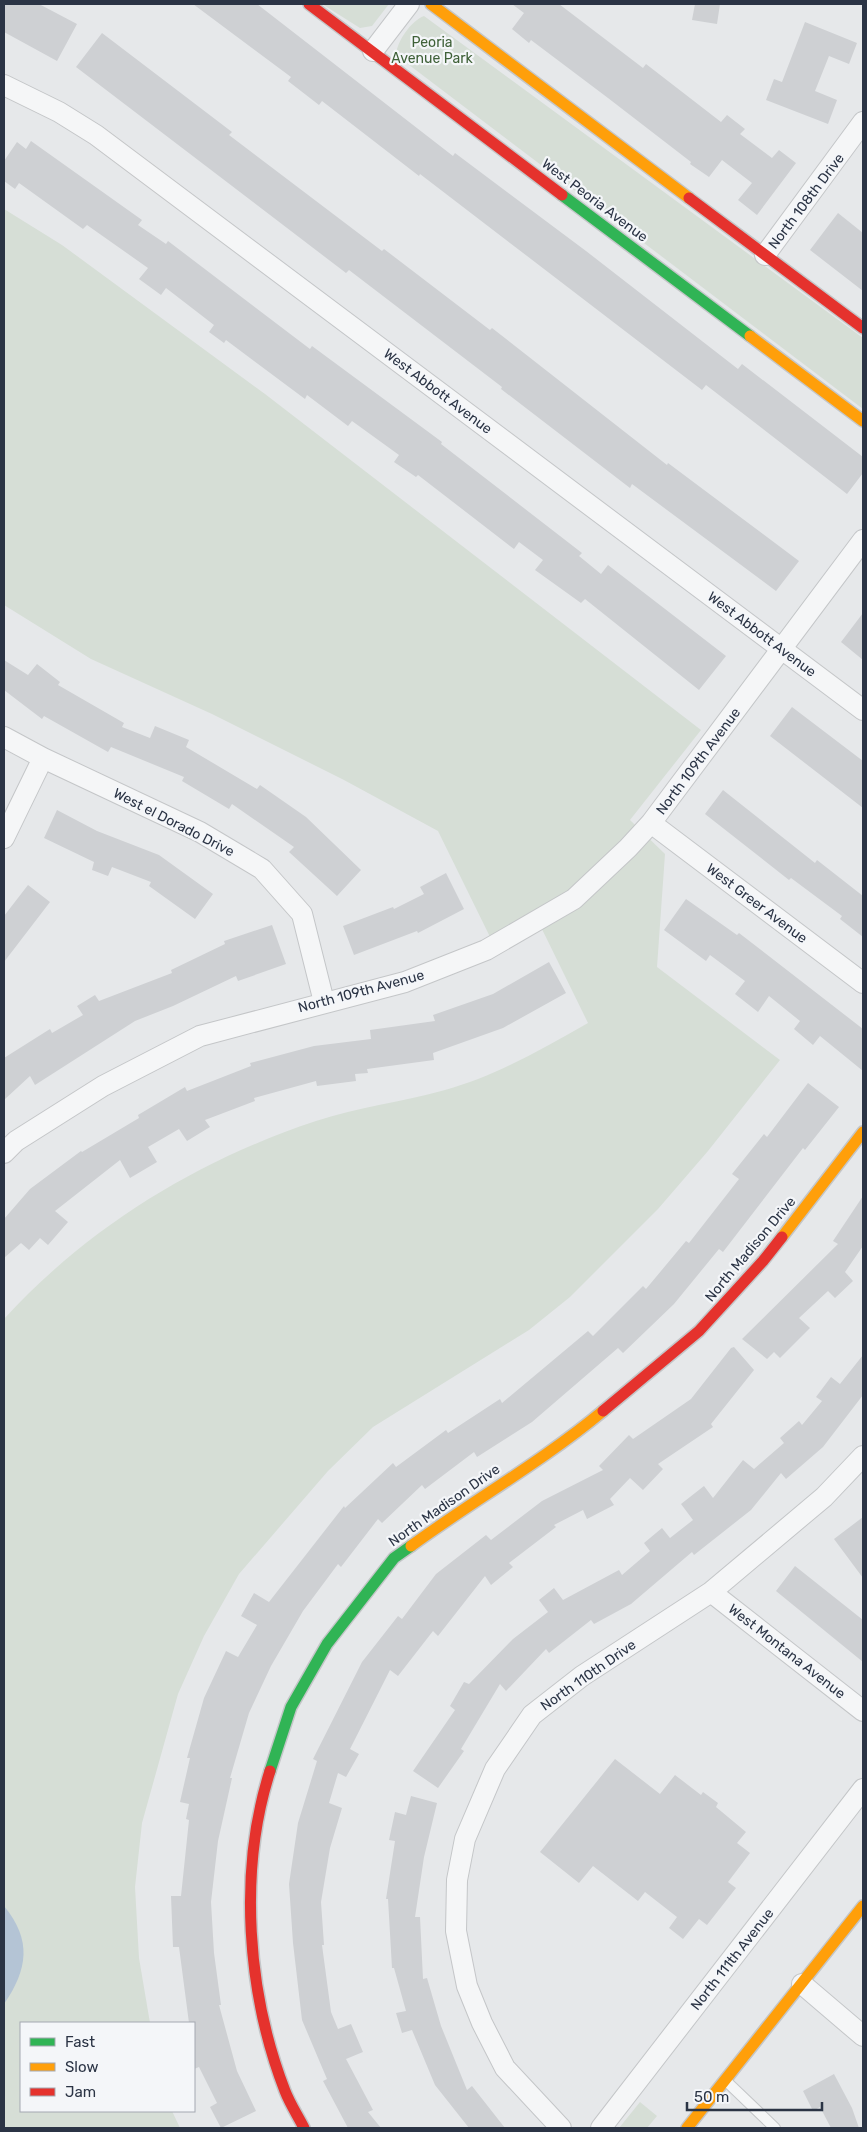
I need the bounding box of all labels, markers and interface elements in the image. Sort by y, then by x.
park label: Peoria Avenue Park [391,34,474,67]
street label: North 108th Drive [765,150,848,253]
street label: West Peoria Avenue [538,155,651,246]
street label: West Abbott Avenue [380,345,495,438]
street label: West Abbott Avenue [704,588,819,681]
street label: North 109th Avenue [653,704,744,818]
street label: West el Dorado Drive [110,785,237,860]
street label: West Greer Avenue [703,860,811,947]
street label: North 109th Avenue [296,966,426,1016]
street label: North Madison Drive [701,1193,799,1305]
street label: North Madison Drive [385,1461,503,1550]
street label: West Montana Avenue [725,1600,849,1702]
street label: North 110th Drive [537,1636,639,1715]
street label: North 111th Avenue [687,1905,778,2014]
legend [20,2022,195,2112]
text: Fast [65,2033,95,2051]
text: Slow [65,2058,98,2076]
scale bar [687,2080,822,2112]
text: Jam [65,2083,96,2101]
text: 50 m [694,2088,729,2106]

